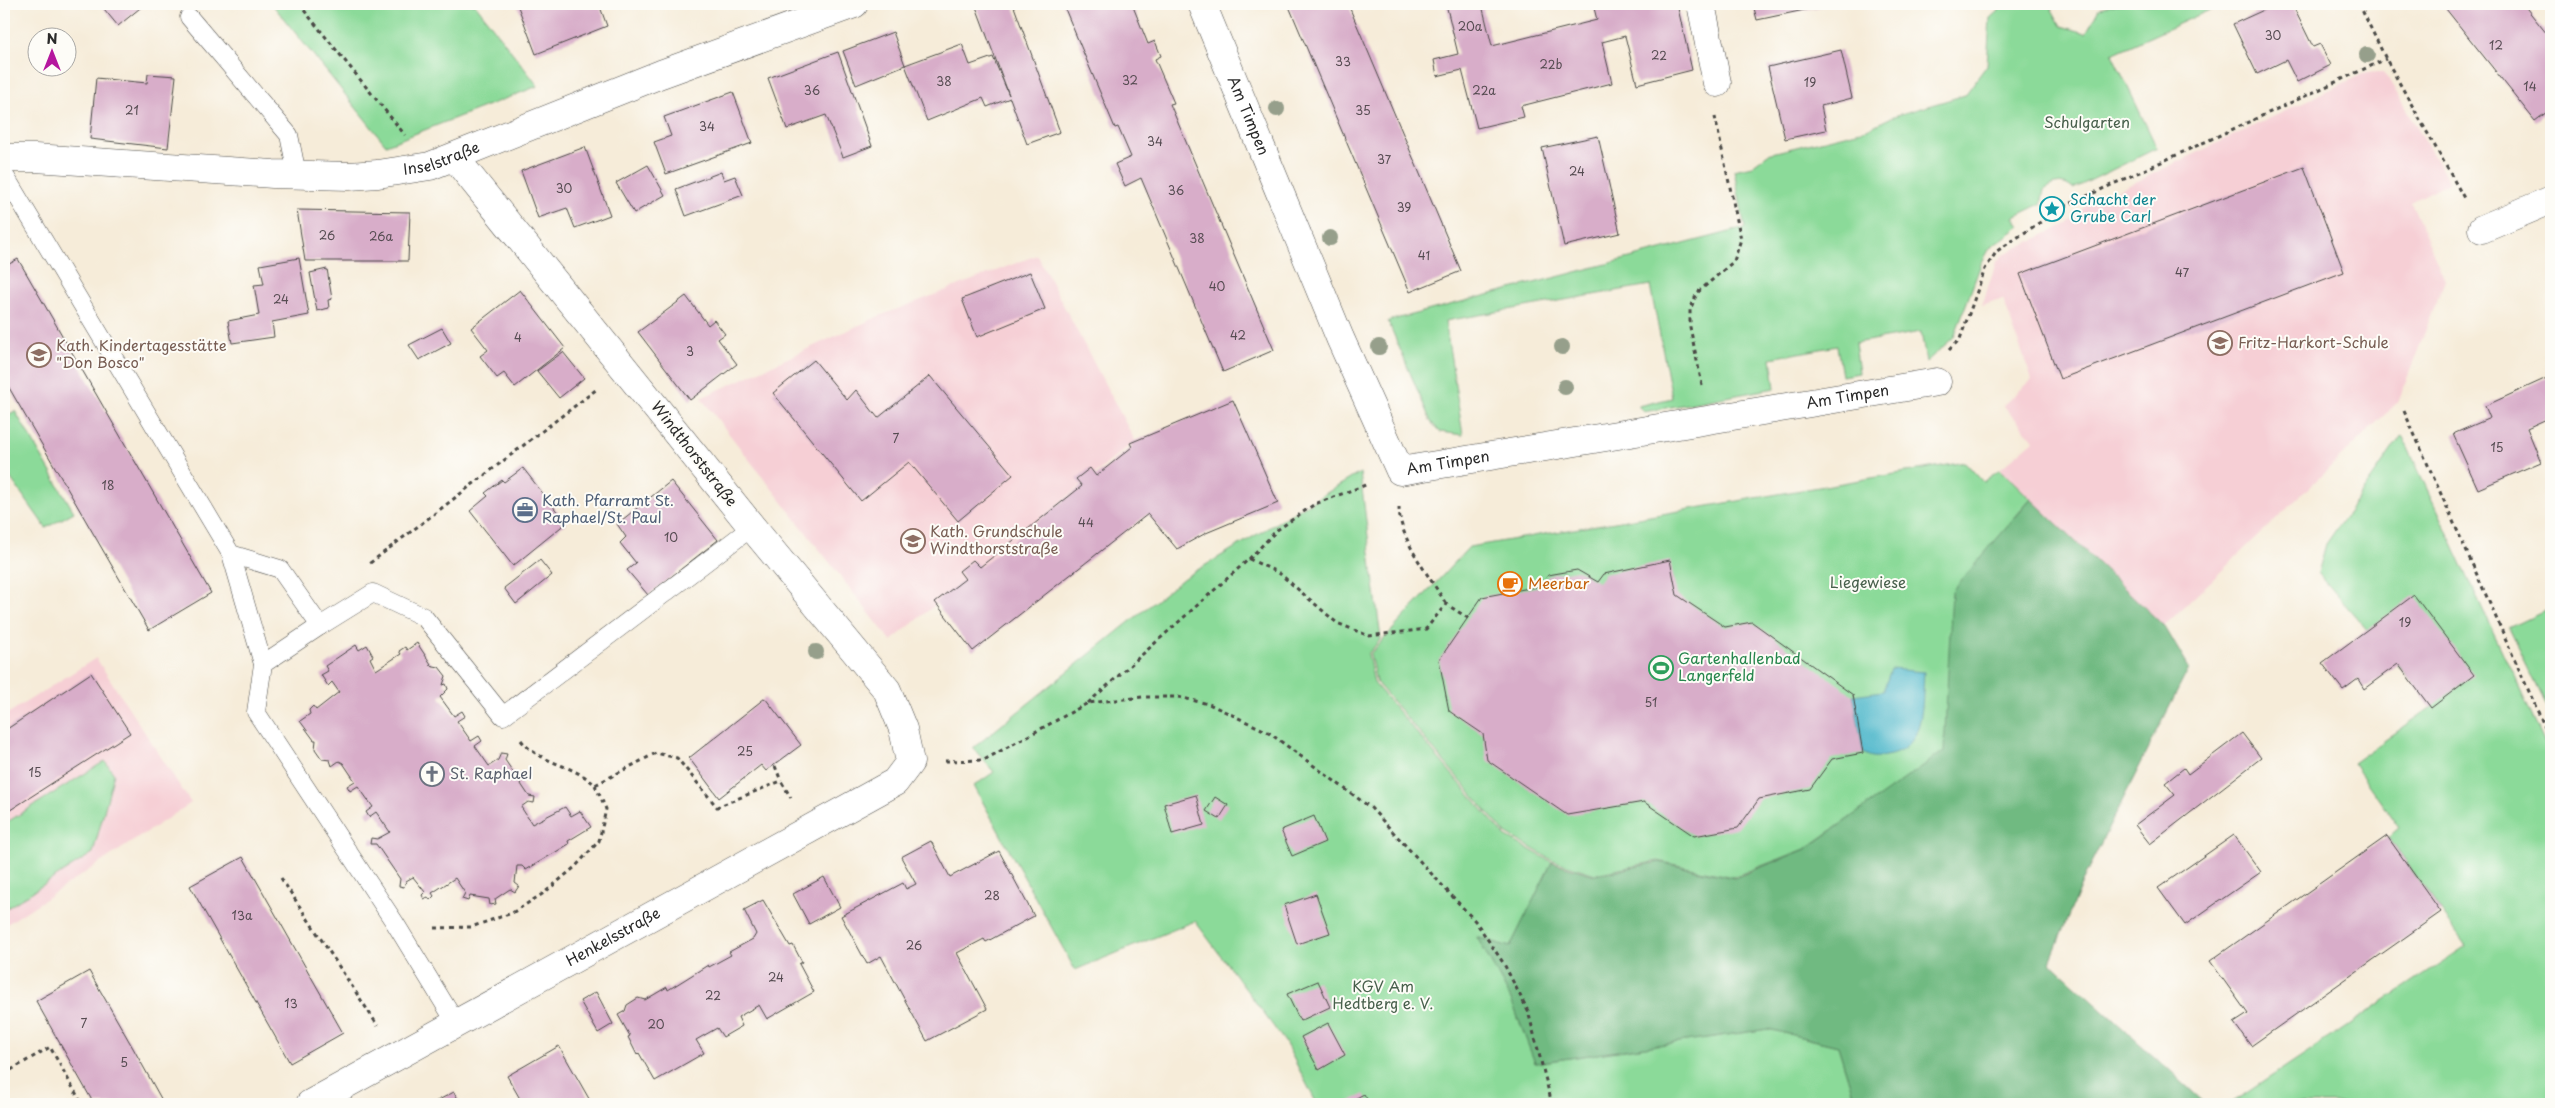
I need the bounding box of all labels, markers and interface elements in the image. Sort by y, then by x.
house number: 20a [1458,17,1483,35]
house number: 30 [2265,26,2282,44]
north arrow [28,28,78,78]
text: N [46,28,58,49]
house number: 12 [2489,36,2503,54]
house number: 22 [1651,46,1667,64]
house number: 33 [1335,52,1351,70]
house number: 22b [1539,55,1563,73]
house number: 32 [1122,71,1138,89]
house number: 38 [936,72,952,90]
street label: Am Timpen [1223,72,1276,158]
house number: 19 [1804,73,1816,91]
house number: 14 [2523,77,2537,95]
house number: 36 [804,81,820,99]
house number: 22a [1472,81,1496,99]
house number: 21 [125,101,139,119]
house number: 35 [1355,101,1371,119]
park label: Schulgarten [2044,110,2130,133]
house number: 34 [699,117,715,135]
house number: 34 [1147,132,1163,150]
street label: Inselstraße [401,134,483,180]
house number: 37 [1377,150,1392,168]
house number: 24 [1569,162,1585,180]
house number: 30 [556,179,573,197]
house number: 36 [1168,181,1184,199]
place label: Schacht der Grube Carl [2070,187,2156,227]
place icon: Schacht der Grube Carl [2039,196,2065,222]
house number: 39 [1397,198,1411,216]
house number: 26 [319,226,335,244]
house number: 26a [369,227,393,245]
house number: 38 [1189,229,1205,247]
house number: 41 [1418,246,1430,264]
house number: 47 [2175,263,2190,281]
house number: 40 [1209,277,1226,295]
house number: 24 [273,290,289,308]
house number: 42 [1230,326,1246,344]
house number: 4 [514,328,522,346]
school or university icon: Fritz-Harkort-Schule [2207,330,2233,356]
place label: Fritz-Harkort-Schule [2238,330,2389,353]
place label: Kath. Kindertagesstätte "Don Bosco" [56,333,227,373]
school or university icon: Kath. Kindertagesstätte "Don Bosco" [26,342,52,368]
house number: 3 [686,342,694,360]
street label: Am Timpen [1804,377,1891,414]
street label: Windthorststraße [647,395,744,511]
house number: 7 [893,429,900,447]
house number: 15 [2490,438,2504,456]
street label: Am Timpen [1405,443,1491,480]
house number: 18 [102,476,114,494]
place label: Kath. Pfarramt St. Raphael/St. Paul [542,488,674,528]
office icon: Kath. Pfarramt St. Raphael/St. Paul [512,497,538,523]
house number: 44 [1078,513,1094,531]
place label: Kath. Grundschule Windthorststraße [930,519,1063,559]
house number: 10 [664,528,678,546]
school or university icon: Kath. Grundschule Windthorststraße [900,528,926,554]
park label: Liegewiese [1830,570,1906,593]
cafe icon: Meerbar [1497,571,1523,597]
place label: Meerbar [1528,571,1589,594]
house number: 19 [2399,613,2411,631]
place label: Gartenhallenbad Langerfeld [1678,646,1801,686]
sports icon: Gartenhallenbad Langerfeld [1648,655,1674,681]
house number: 51 [1645,693,1657,711]
house number: 25 [737,742,753,760]
church icon: St. Raphael [419,761,445,787]
place label: St. Raphael [450,761,532,784]
house number: 15 [28,763,42,781]
house number: 28 [984,886,1000,904]
street label: Henkelsstraße [561,901,664,971]
house number: 13a [232,906,253,924]
house number: 26 [906,936,922,954]
house number: 24 [768,968,784,986]
park label: KGV Am Hedtberg e. V. [1333,974,1433,1014]
house number: 22 [705,986,721,1004]
house number: 13 [284,994,298,1012]
house number: 7 [81,1014,88,1032]
house number: 20 [647,1015,665,1033]
house number: 5 [120,1053,128,1071]

